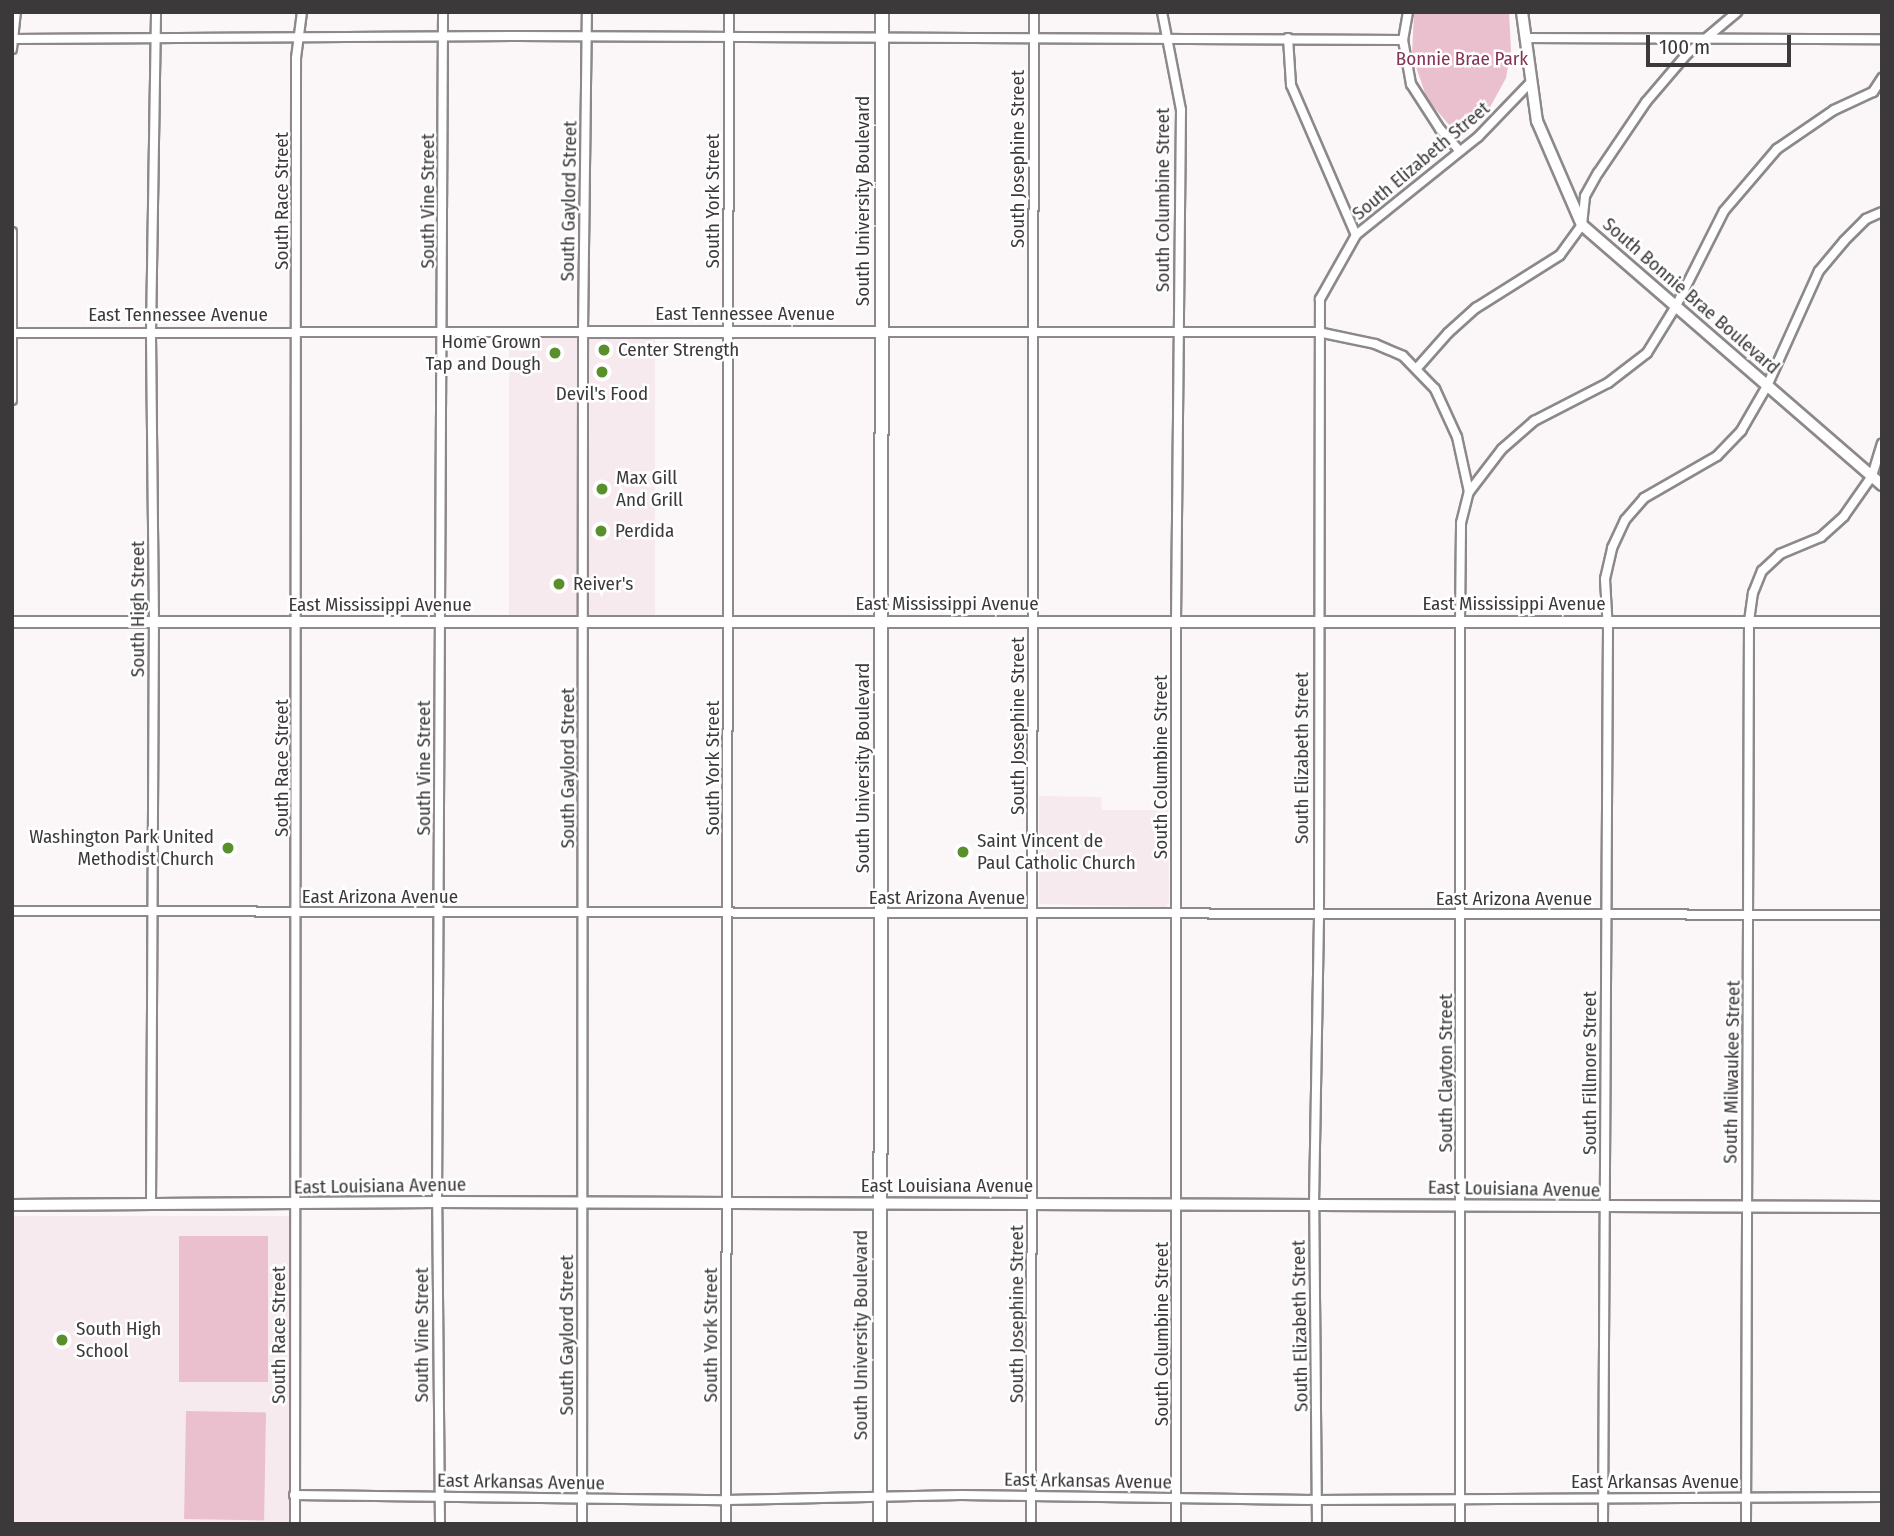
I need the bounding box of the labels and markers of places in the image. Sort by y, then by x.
place label: Home Grown Tap and Dough [425,331,541,375]
place label: Center Strength [618,339,739,361]
marker: Center Strength [596,342,612,358]
marker: Home Grown Tap and Dough [547,345,563,361]
marker: Devil's Food [594,364,610,380]
place label: Devil's Food [556,383,648,405]
place label: Max Gill And Grill [616,467,683,511]
marker: Max Gill And Grill [594,481,610,497]
place label: Perdida [615,520,674,542]
marker: Perdida [593,523,609,539]
place label: Reiver's [573,573,633,595]
marker: Reiver's [551,576,567,592]
place label: Washington Park United Methodist Church [29,826,214,870]
place label: Saint Vincent de Paul Catholic Church [977,830,1136,874]
marker: Washington Park United Methodist Church [220,840,236,856]
marker: Saint Vincent de Paul Catholic Church [955,844,971,860]
place label: South High School [76,1318,161,1362]
marker: South High School [54,1332,70,1348]

